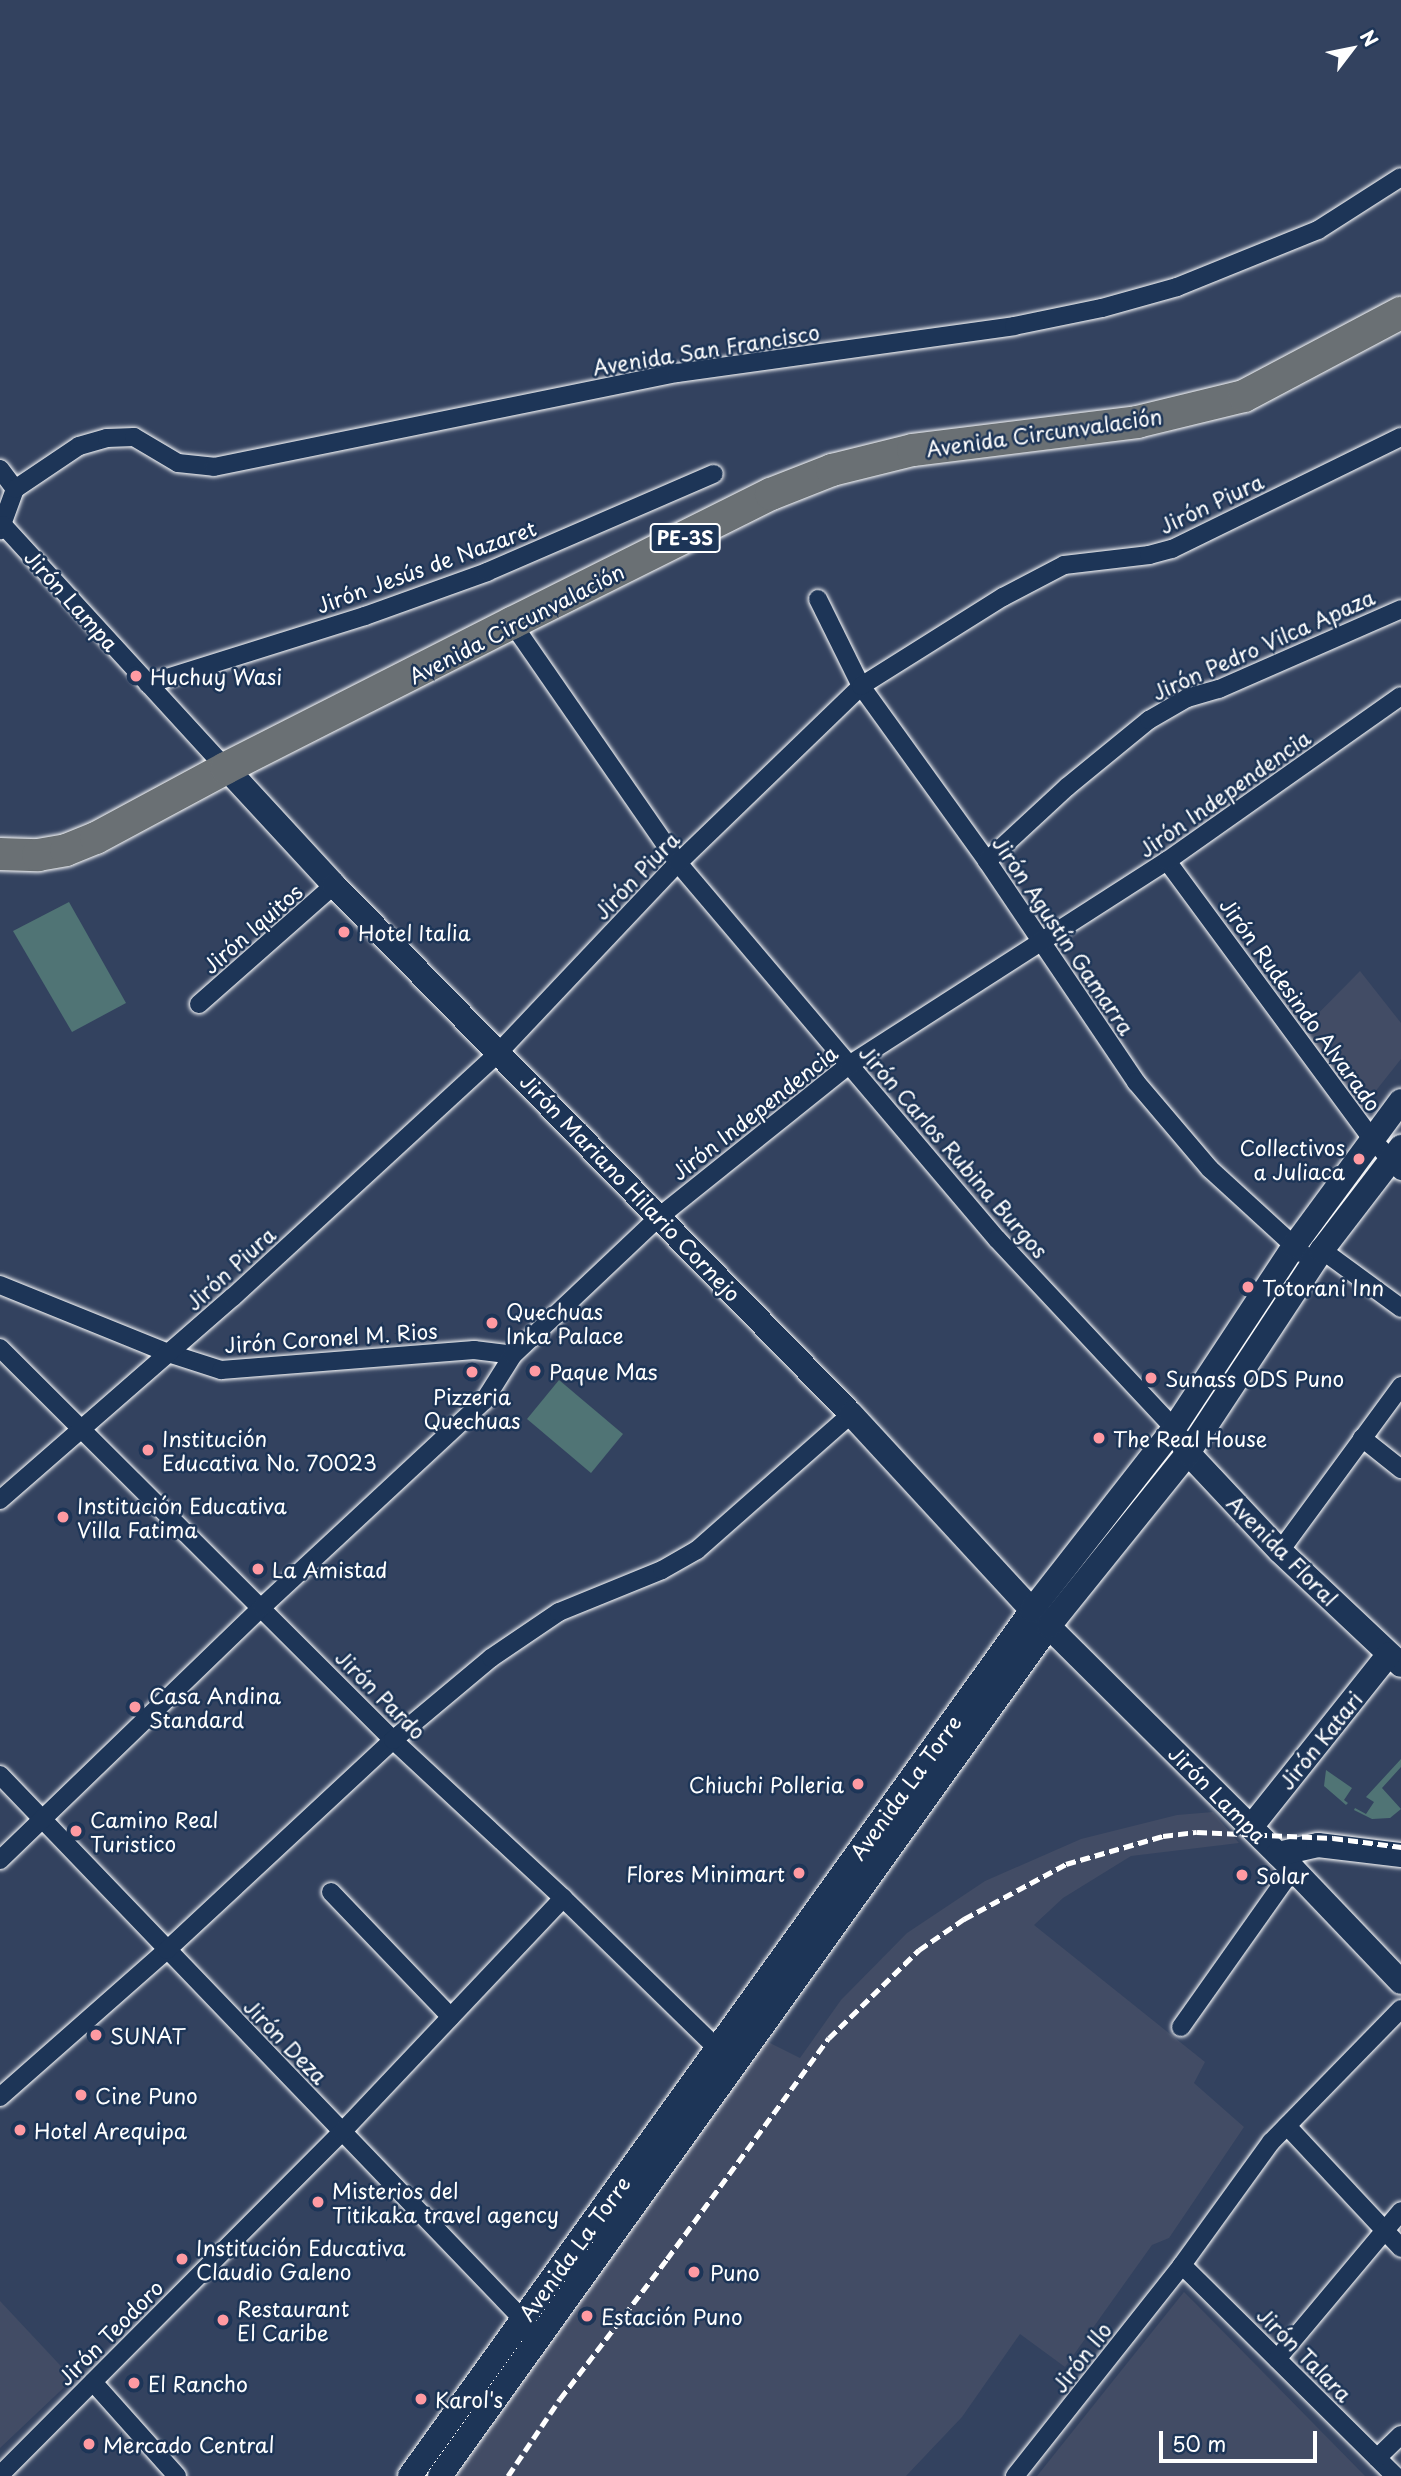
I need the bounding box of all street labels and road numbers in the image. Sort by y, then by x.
street label: Avenida San Francisco [591,319,821,379]
street label: Avenida Circunvalación [925,403,1163,461]
street label: Jirón Piura [1155,468,1267,538]
street label: Jirón Jesús de Nazaret [313,515,539,617]
road number: PE-3S [648,523,722,554]
street label: Jirón Lampa [20,544,124,656]
street label: Avenida Circunvalación [405,558,627,688]
street label: Jirón Pedro Vilca Apaza [1147,583,1379,705]
street label: Jirón Independencia [1133,724,1315,862]
street label: Jirón Piura [588,826,684,924]
street label: Jirón Agustín Gamarra [988,831,1140,1039]
street label: Jirón Iquitos [197,878,307,978]
street label: Jirón Rudesindo Alvarado [1215,893,1387,1115]
street label: Jirón Independencia [666,1039,842,1185]
street label: Jirón Carlos Rubina Burgos [854,1039,1054,1263]
street label: Jirón Mariano Hilario Cornejo [517,1069,745,1305]
street label: Jirón Piura [180,1221,280,1315]
street label: Jirón Coronel M. Rios [222,1317,440,1357]
street label: Avenida Floral [1223,1490,1343,1610]
street label: Jirón Pardo [331,1644,431,1744]
street label: Jirón Katari [1273,1686,1367,1794]
street label: Avenida La Torre [844,1710,966,1864]
street label: Jirón Lampa [1164,1740,1272,1848]
street label: Jirón Deza [239,1993,333,2089]
street label: Avenida La Torre [513,2171,635,2325]
street label: Jirón Teodoro [52,2274,168,2390]
street label: Jirón Talara [1253,2302,1357,2406]
street label: Jirón Ilo [1046,2317,1116,2397]

